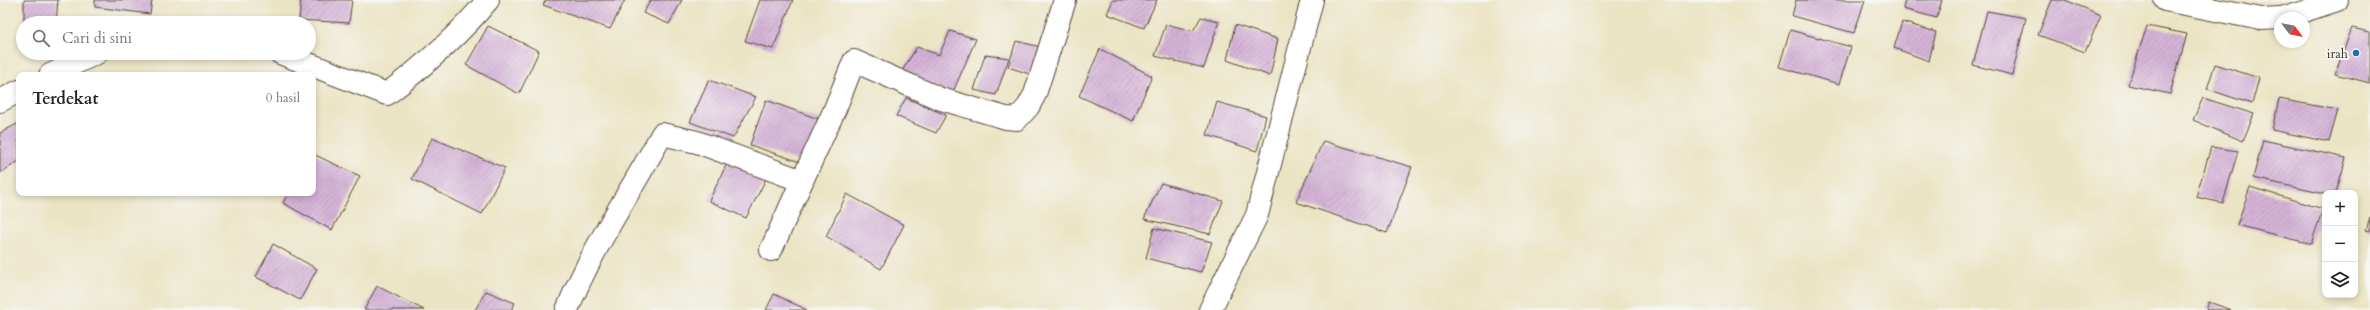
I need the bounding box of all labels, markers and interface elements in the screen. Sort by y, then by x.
north arrow [2274,12,2310,48]
search box [16,16,316,60]
icon: search [30,27,52,49]
text: Cari di sini [62,28,132,48]
place label: irah [2327,45,2348,63]
marker: irah [2351,48,2361,58]
text: Terdekat [32,87,98,110]
text: 0 hasil [266,89,300,107]
map controls [2322,190,2358,298]
button: + [2322,190,2358,226]
button: − [2322,226,2358,262]
button: layers [2322,262,2358,298]

